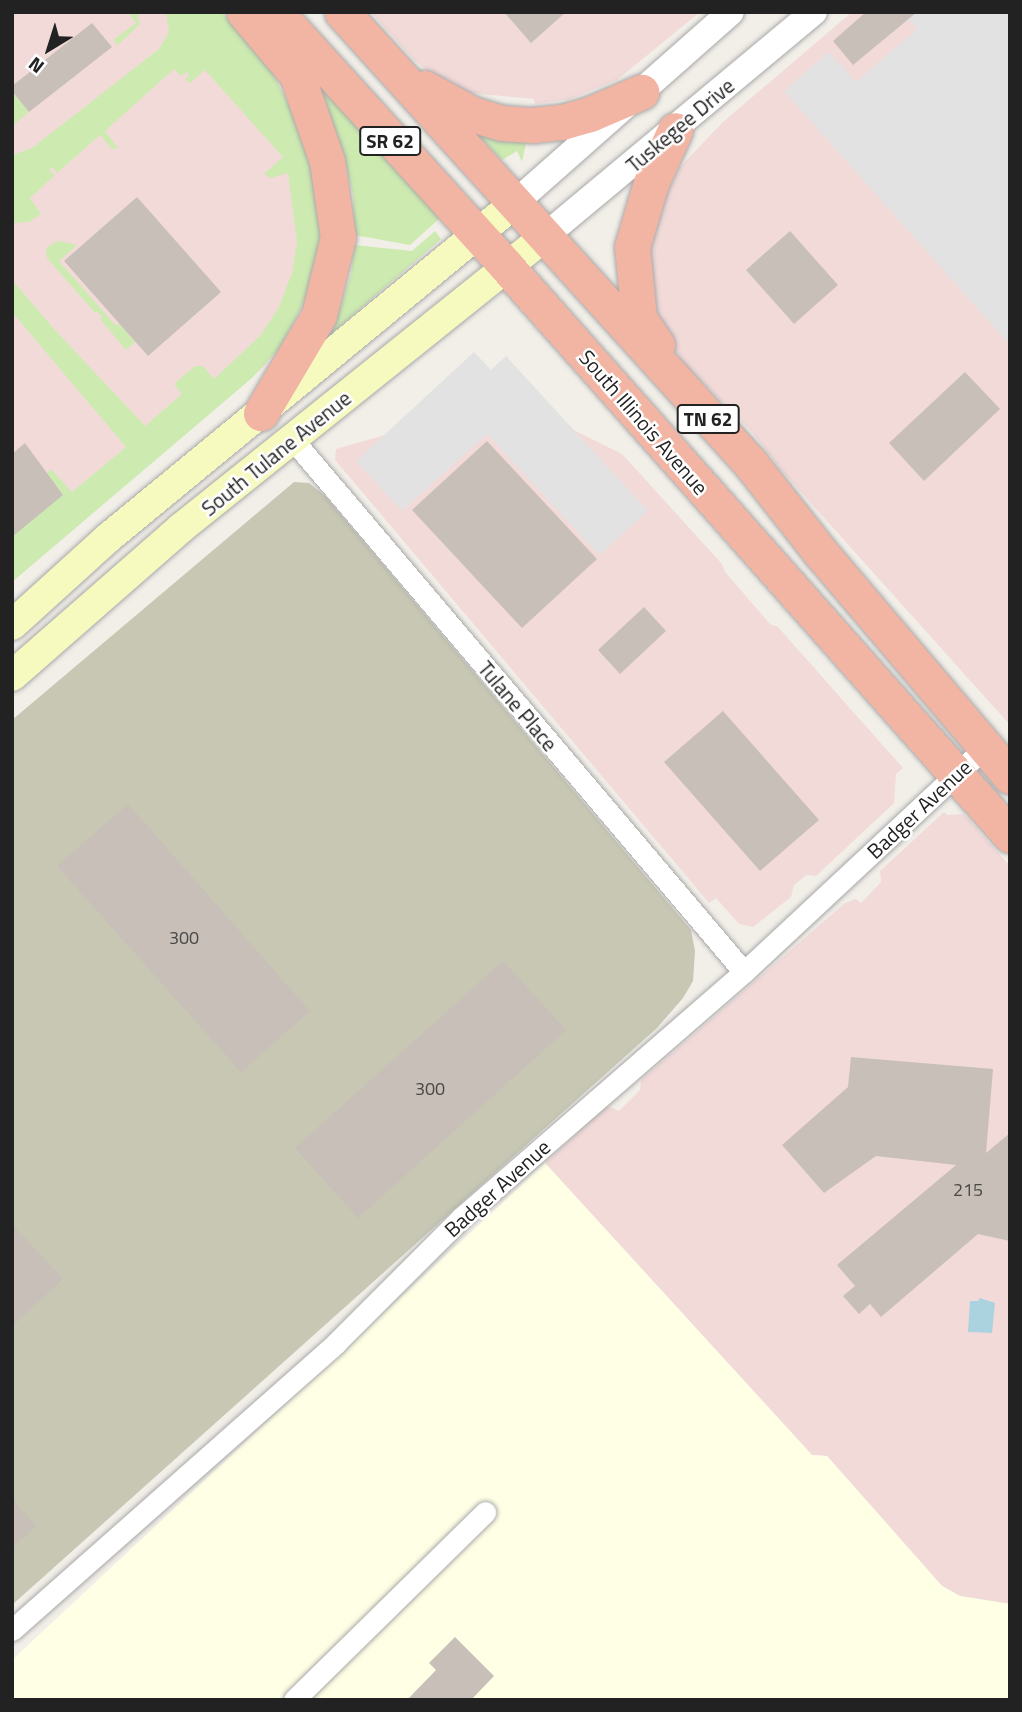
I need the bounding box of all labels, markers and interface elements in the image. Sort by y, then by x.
north arrow [14,14,84,84]
text: N [22,50,50,81]
street label: Tuskegee Drive [621,73,739,177]
road number: SR 62 [358,125,422,156]
street label: South Illinois Avenue [574,345,714,499]
street label: South Tulane Avenue [196,385,356,521]
road number: TN 62 [676,404,740,434]
street label: Tulane Place [473,656,563,756]
street label: Badger Avenue [862,754,976,864]
house number: 300 [169,927,199,949]
house number: 300 [415,1078,445,1100]
street label: Badger Avenue [439,1134,555,1242]
house number: 215 [953,1179,983,1201]

